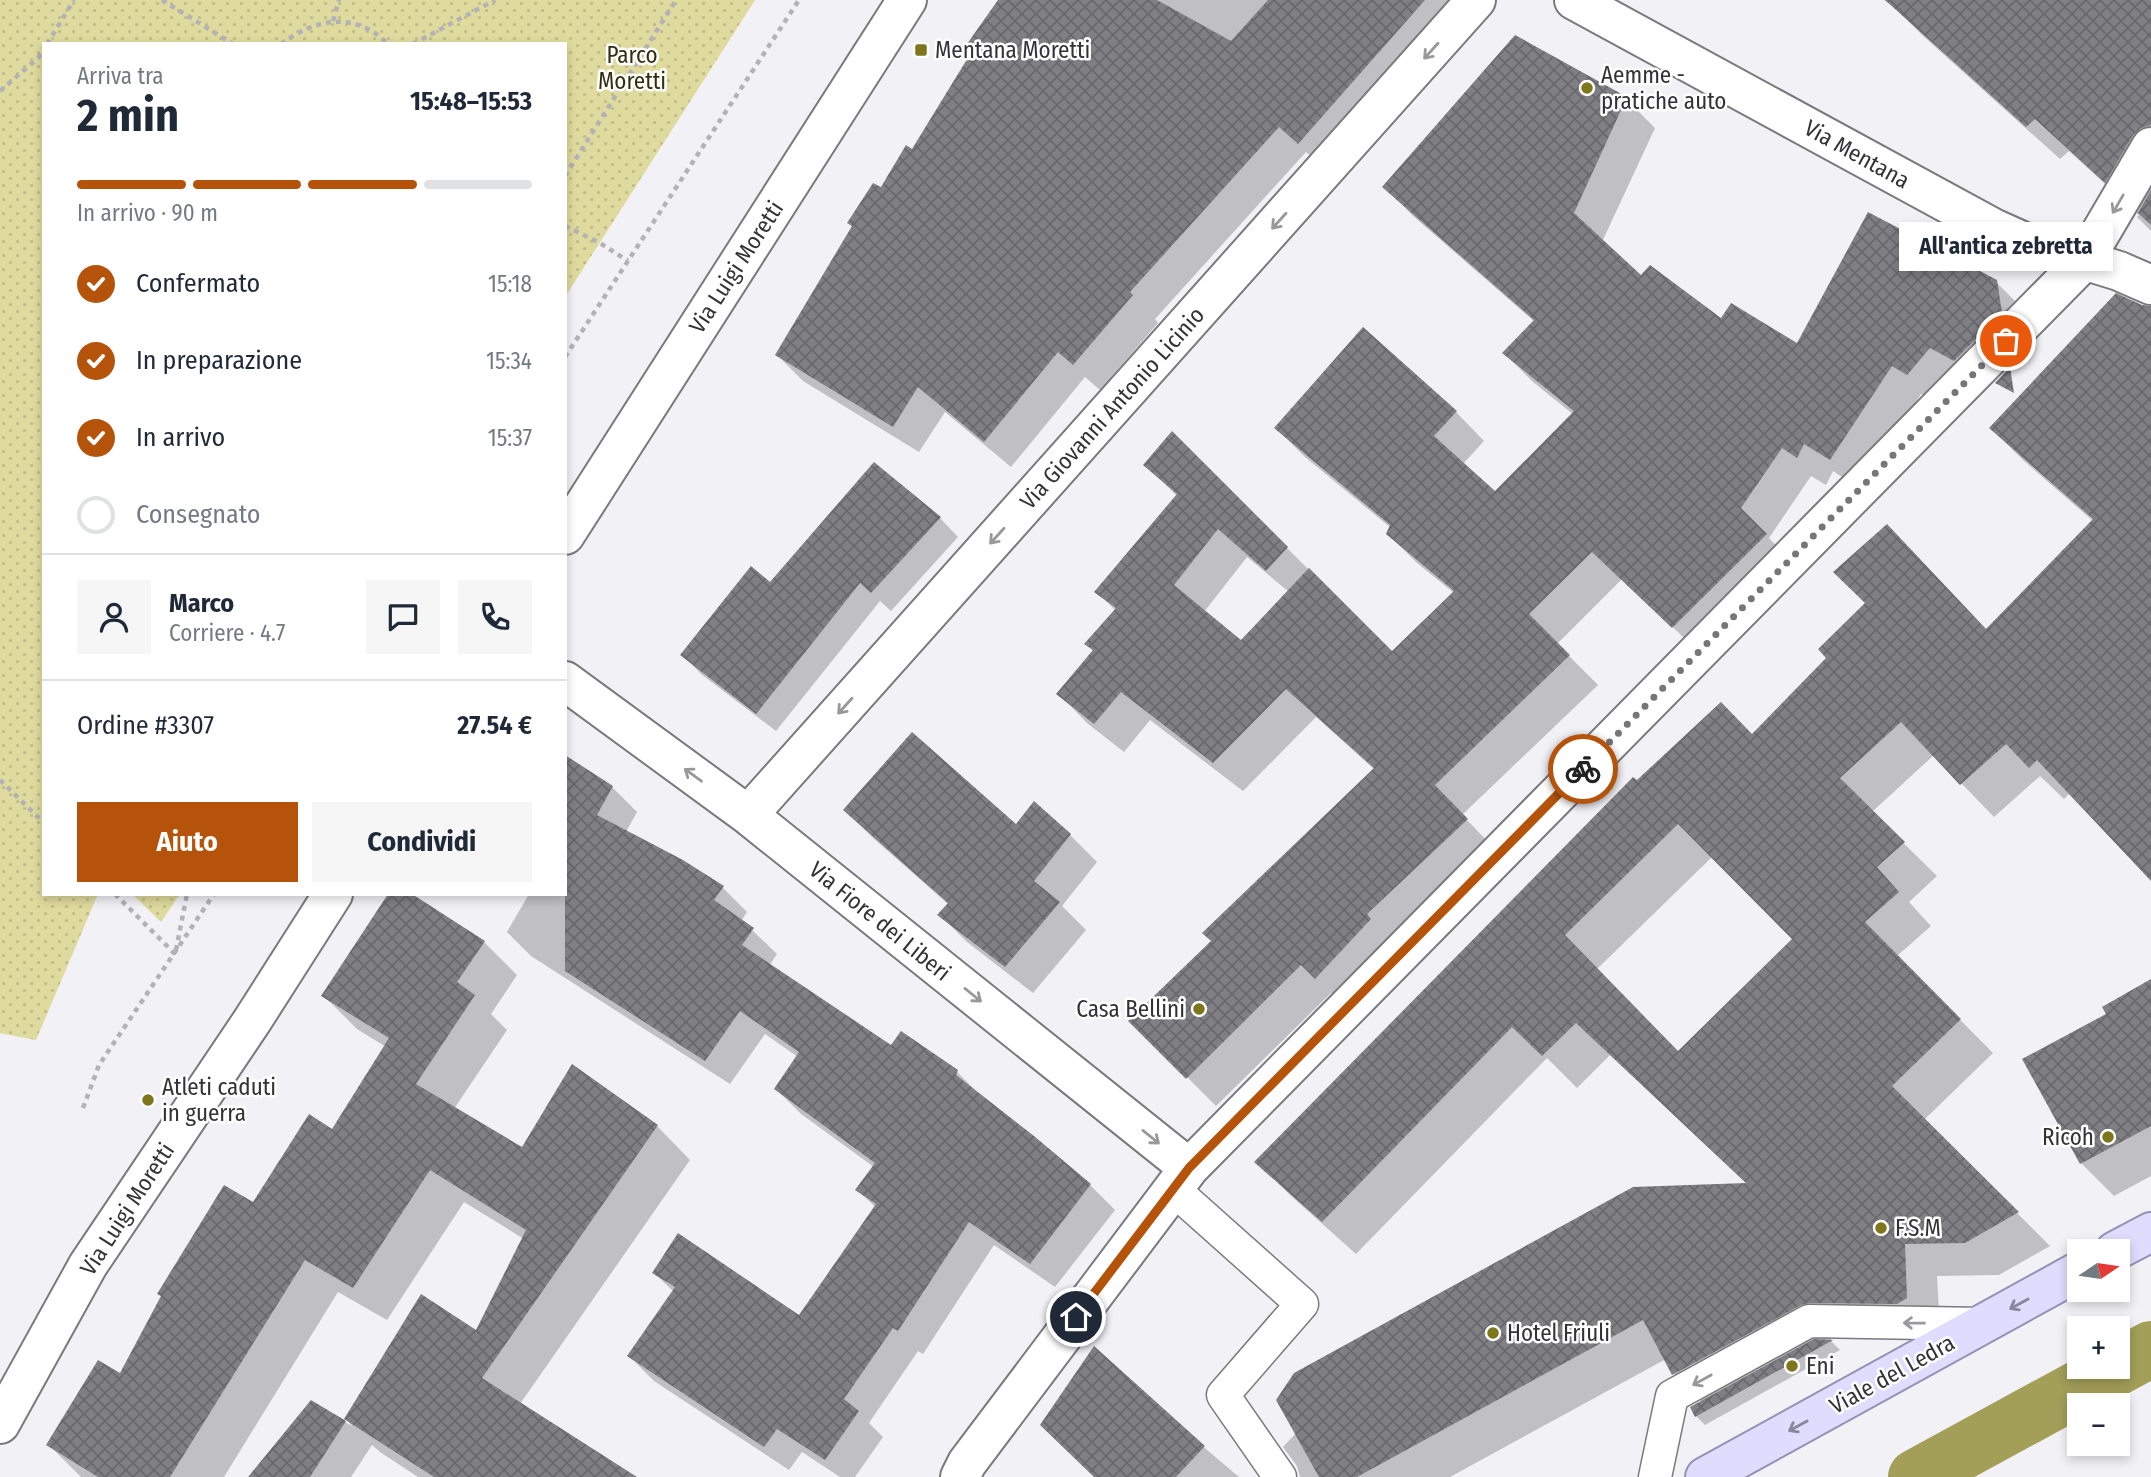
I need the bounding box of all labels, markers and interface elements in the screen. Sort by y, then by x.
place label: Mentana Moretti [935,36,1090,64]
park label: Parco Moretti [598,41,666,95]
marker: Mentana Moretti [913,42,929,58]
one-way arrow [1423,42,1439,60]
place label: Aemme - pratiche auto [1601,61,1726,115]
text: Arriva tra [77,62,164,90]
marker: Aemme - pratiche auto [1579,80,1595,96]
text: 15:48–15:53 [410,86,532,117]
text: 2 min [77,88,179,143]
street label: Via Mentana [1799,114,1915,194]
one-way arrow [2111,193,2124,214]
street label: Via Luigi Moretti [683,196,789,338]
text: In arrivo · 90 m [77,199,218,227]
one-way arrow [1272,211,1288,229]
callout: All'antica zebretta [1899,222,2113,271]
text: All'antica zebretta [1919,232,2093,260]
icon: check [77,265,115,303]
text: Confermato [136,268,260,299]
text: 15:18 [488,270,532,298]
street label: Via Giovanni Antonio Licinio [1014,301,1210,515]
pin [1976,311,2036,371]
icon: bag [1987,322,2025,360]
icon: check [77,342,115,380]
text: In preparazione [136,345,302,376]
text: 15:34 [486,347,532,375]
icon: check [77,419,115,457]
text: In arrivo [136,422,225,453]
text: 15:37 [488,424,532,452]
text: Consegnato [136,499,260,530]
one-way arrow [989,527,1005,545]
button: person [77,580,151,654]
button: chat [366,580,440,654]
button: phone [458,580,532,654]
text: Marco [169,588,234,619]
text: Corriere · 4.7 [169,619,285,647]
one-way arrow [837,697,854,714]
text: Ordine #3307 [77,710,214,741]
text: 27.54 € [457,710,532,741]
courier [1548,734,1618,804]
icon: bike [1564,750,1602,788]
one-way arrow [684,767,703,782]
button: Aiuto [77,802,298,882]
button: Condividi [312,802,532,882]
street label: Via Fiore dei Liberi [804,855,956,987]
one-way arrow [964,988,982,1003]
place label: Casa Bellini [1076,995,1185,1023]
marker: Casa Bellini [1191,1001,1207,1017]
place label: Atleti caduti in guerra [162,1073,276,1127]
marker: Atleti caduti in guerra [140,1092,156,1108]
place label: Ricoh [2042,1123,2094,1151]
one-way arrow [1142,1129,1160,1145]
marker: Ricoh [2100,1129,2116,1145]
street label: Via Luigi Moretti [74,1138,180,1280]
place label: F.S.M [1895,1214,1941,1242]
marker: F.S.M [1873,1220,1889,1236]
north arrow [2067,1239,2130,1302]
map controls [2067,1239,2130,1456]
pin [1046,1287,1106,1347]
icon: home [1057,1298,1095,1336]
one-way arrow [2009,1298,2030,1311]
one-way arrow [1903,1316,1926,1330]
button: + [2067,1316,2130,1379]
place label: Hotel Friuli [1507,1319,1610,1347]
marker: Hotel Friuli [1485,1325,1501,1341]
street label: Viale del Ledra [1825,1328,1959,1420]
place label: Eni [1806,1352,1834,1380]
marker: Eni [1784,1358,1800,1374]
one-way arrow [1692,1373,1712,1387]
button: − [2067,1393,2130,1456]
one-way arrow [1789,1419,1809,1433]

